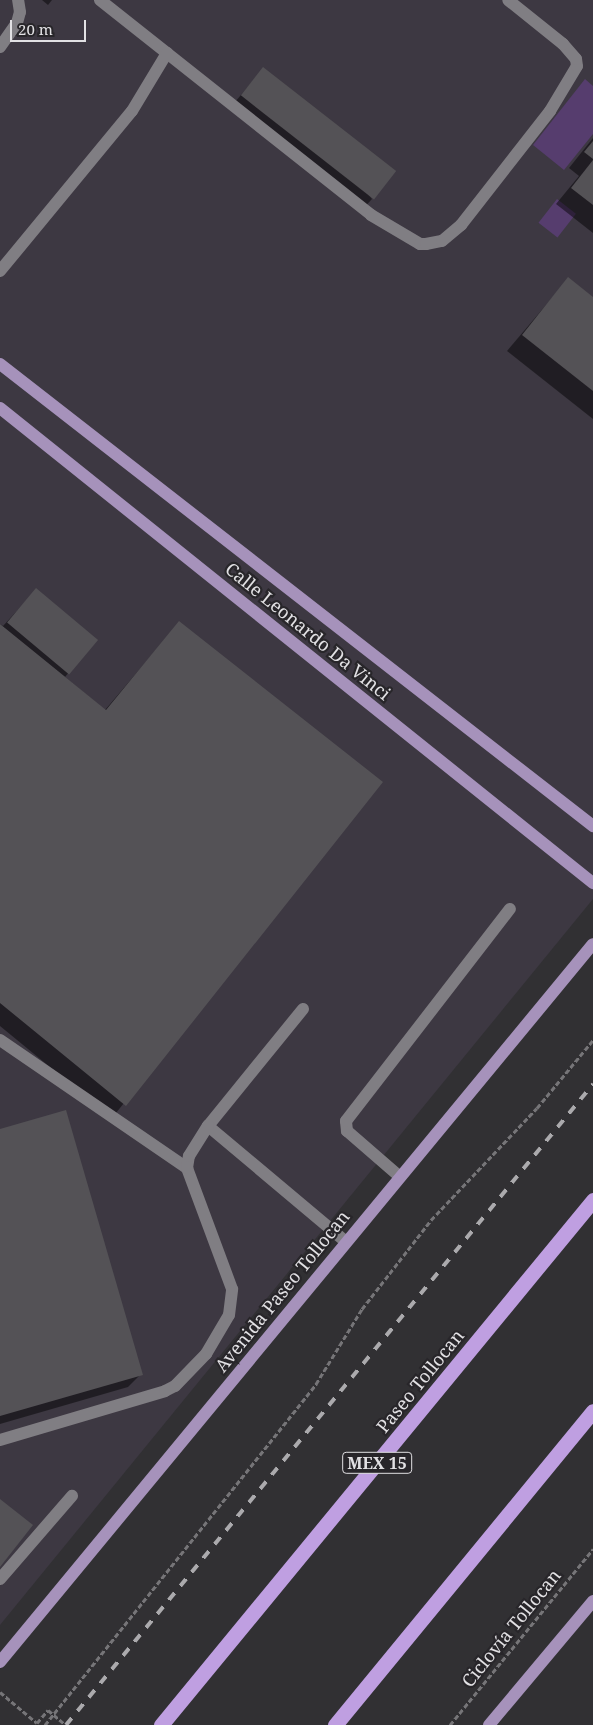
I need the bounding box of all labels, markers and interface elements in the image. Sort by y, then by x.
scale bar [12,10,89,42]
text: 20 m [18,19,53,39]
street label: Calle Leonardo Da Vinci [221,558,395,704]
street label: Avenida Paseo Tollocan [210,1206,354,1376]
street label: Paseo Tollocan [372,1325,468,1437]
road number: MEX 15 [342,1450,412,1476]
street label: Ciclovía Tollocan [457,1565,565,1691]

